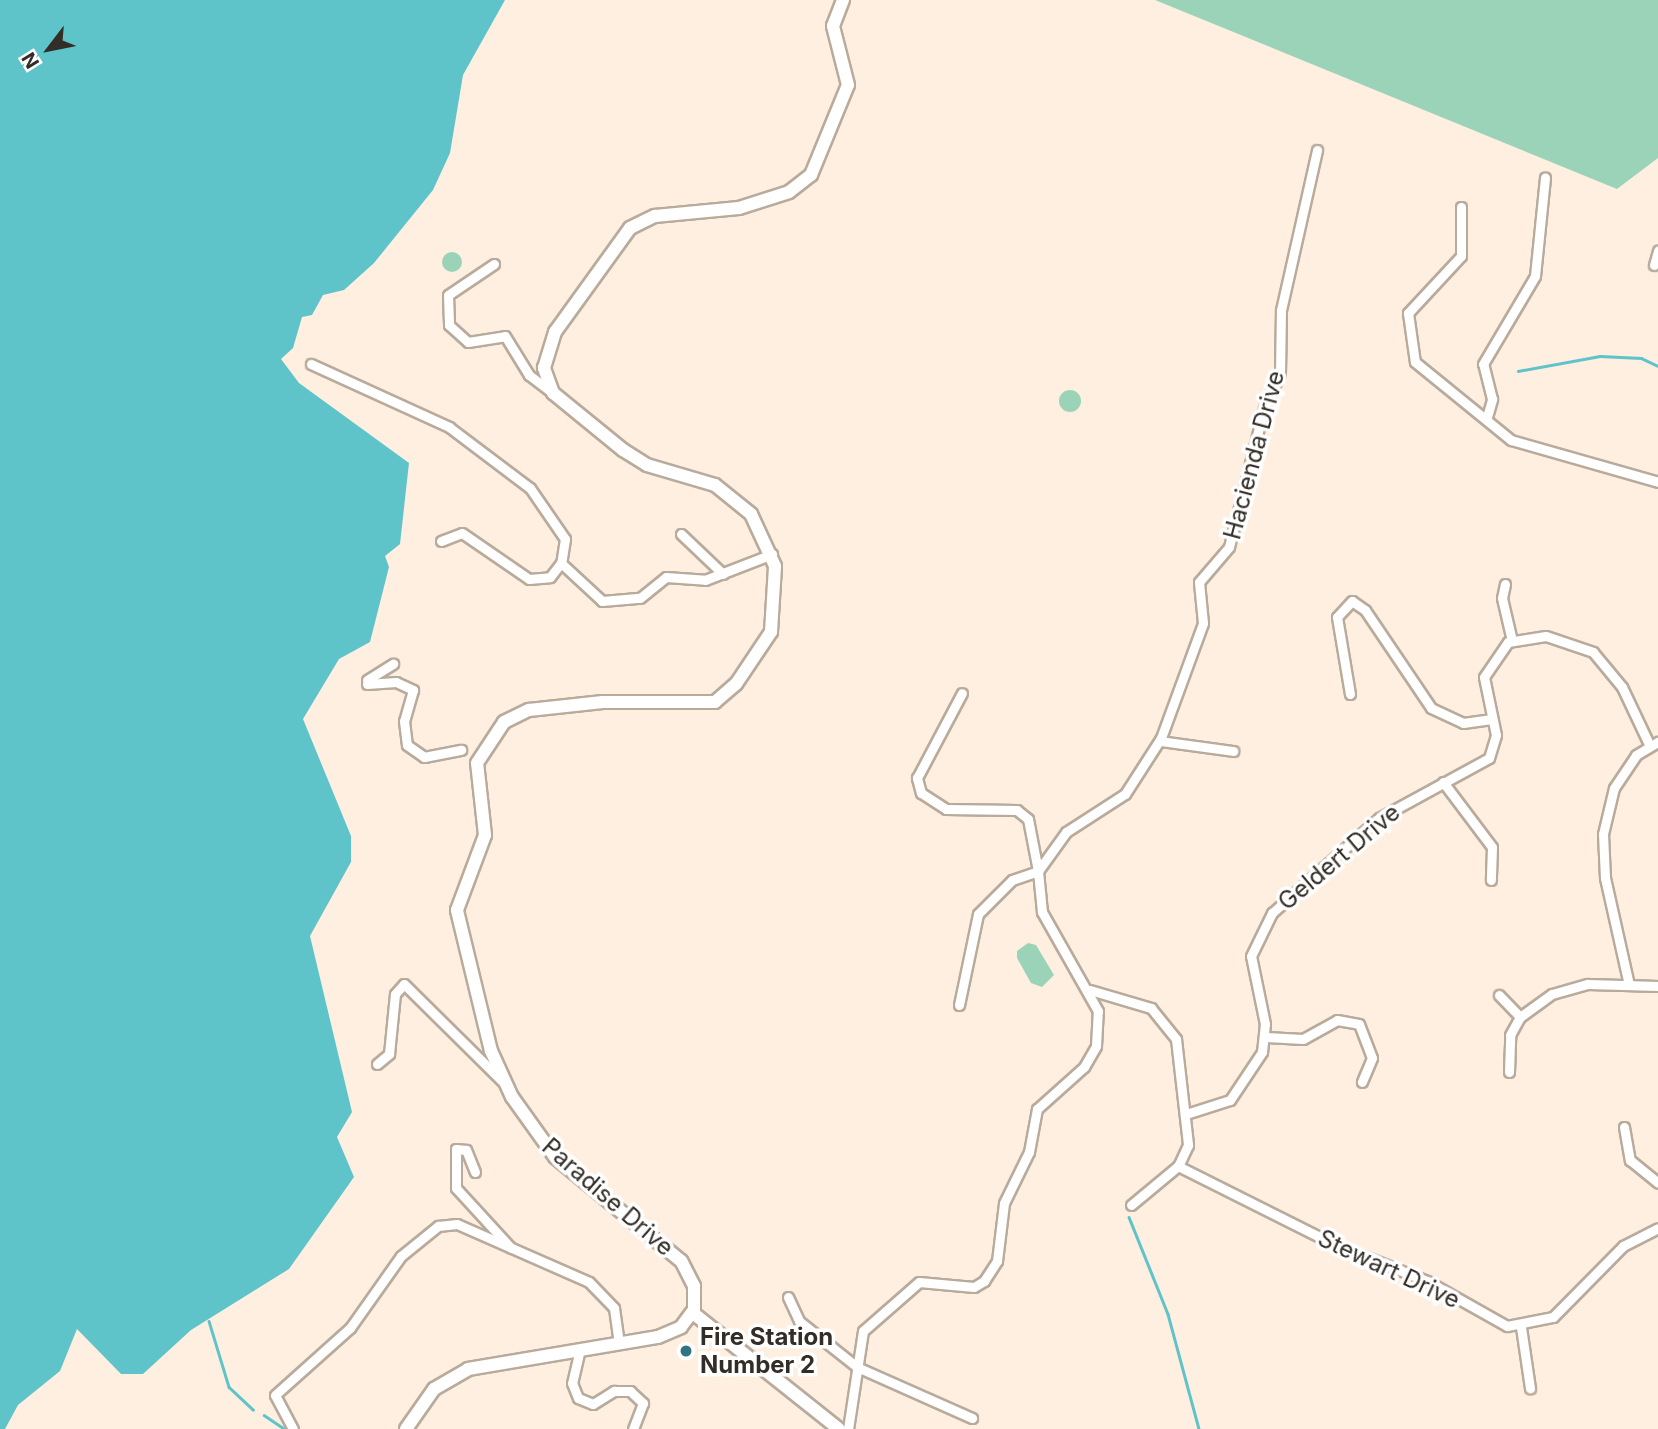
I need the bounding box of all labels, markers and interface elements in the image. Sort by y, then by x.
north arrow [14,14,84,84]
text: N [17,48,44,73]
street label: Hacienda Drive [1218,367,1290,543]
street label: Geldert Drive [1272,798,1406,916]
street label: Paradise Drive [536,1132,680,1262]
street label: Stewart Drive [1313,1224,1465,1314]
place label: Fire Station Number 2 [700,1323,833,1379]
marker: Fire Station Number 2 [678,1343,694,1359]

